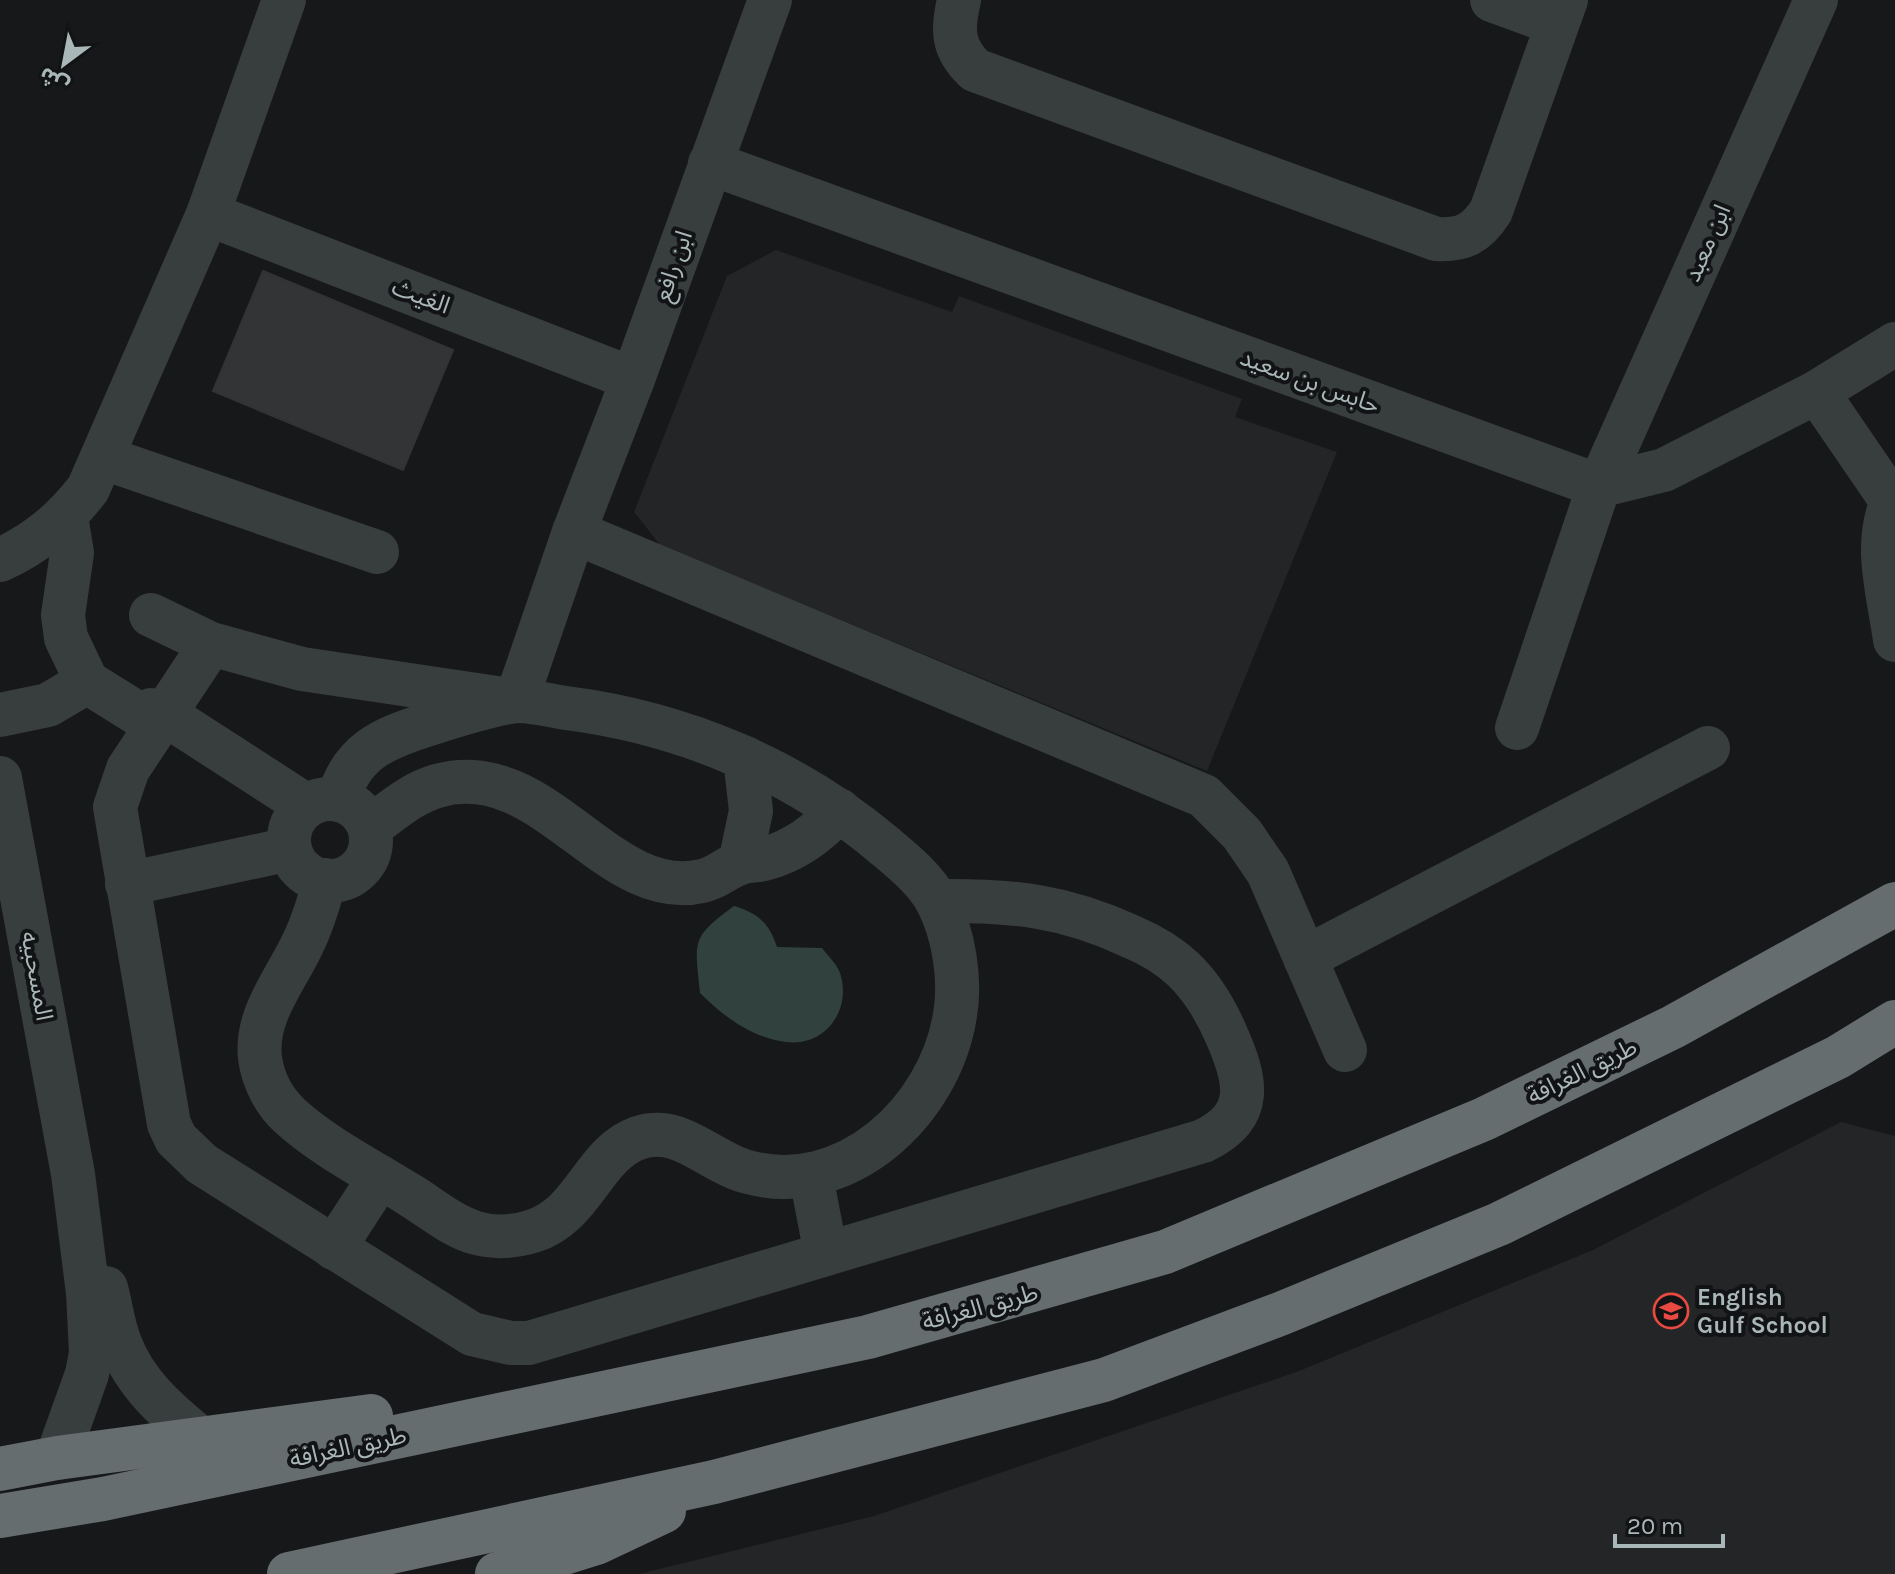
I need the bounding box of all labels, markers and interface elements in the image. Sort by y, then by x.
north arrow [24,24,104,104]
text: ش [34,61,74,99]
street label: ابن معبد [1678,200,1736,286]
street label: ابن رافع [648,227,701,306]
street label: الغيث [388,272,454,320]
street label: حابس بن سعيد [1236,343,1384,419]
street label: المسحبيه [15,929,59,1023]
street label: طريق الغرافة [1522,1032,1642,1111]
street label: طريق الغرافة [919,1278,1041,1337]
place label: English Gulf School [1697,1283,1828,1339]
school or university icon: English Gulf School [1652,1292,1690,1330]
street label: طريق الغرافة [287,1421,409,1474]
scale bar [1615,1498,1723,1548]
text: 20 m [1627,1512,1683,1540]

